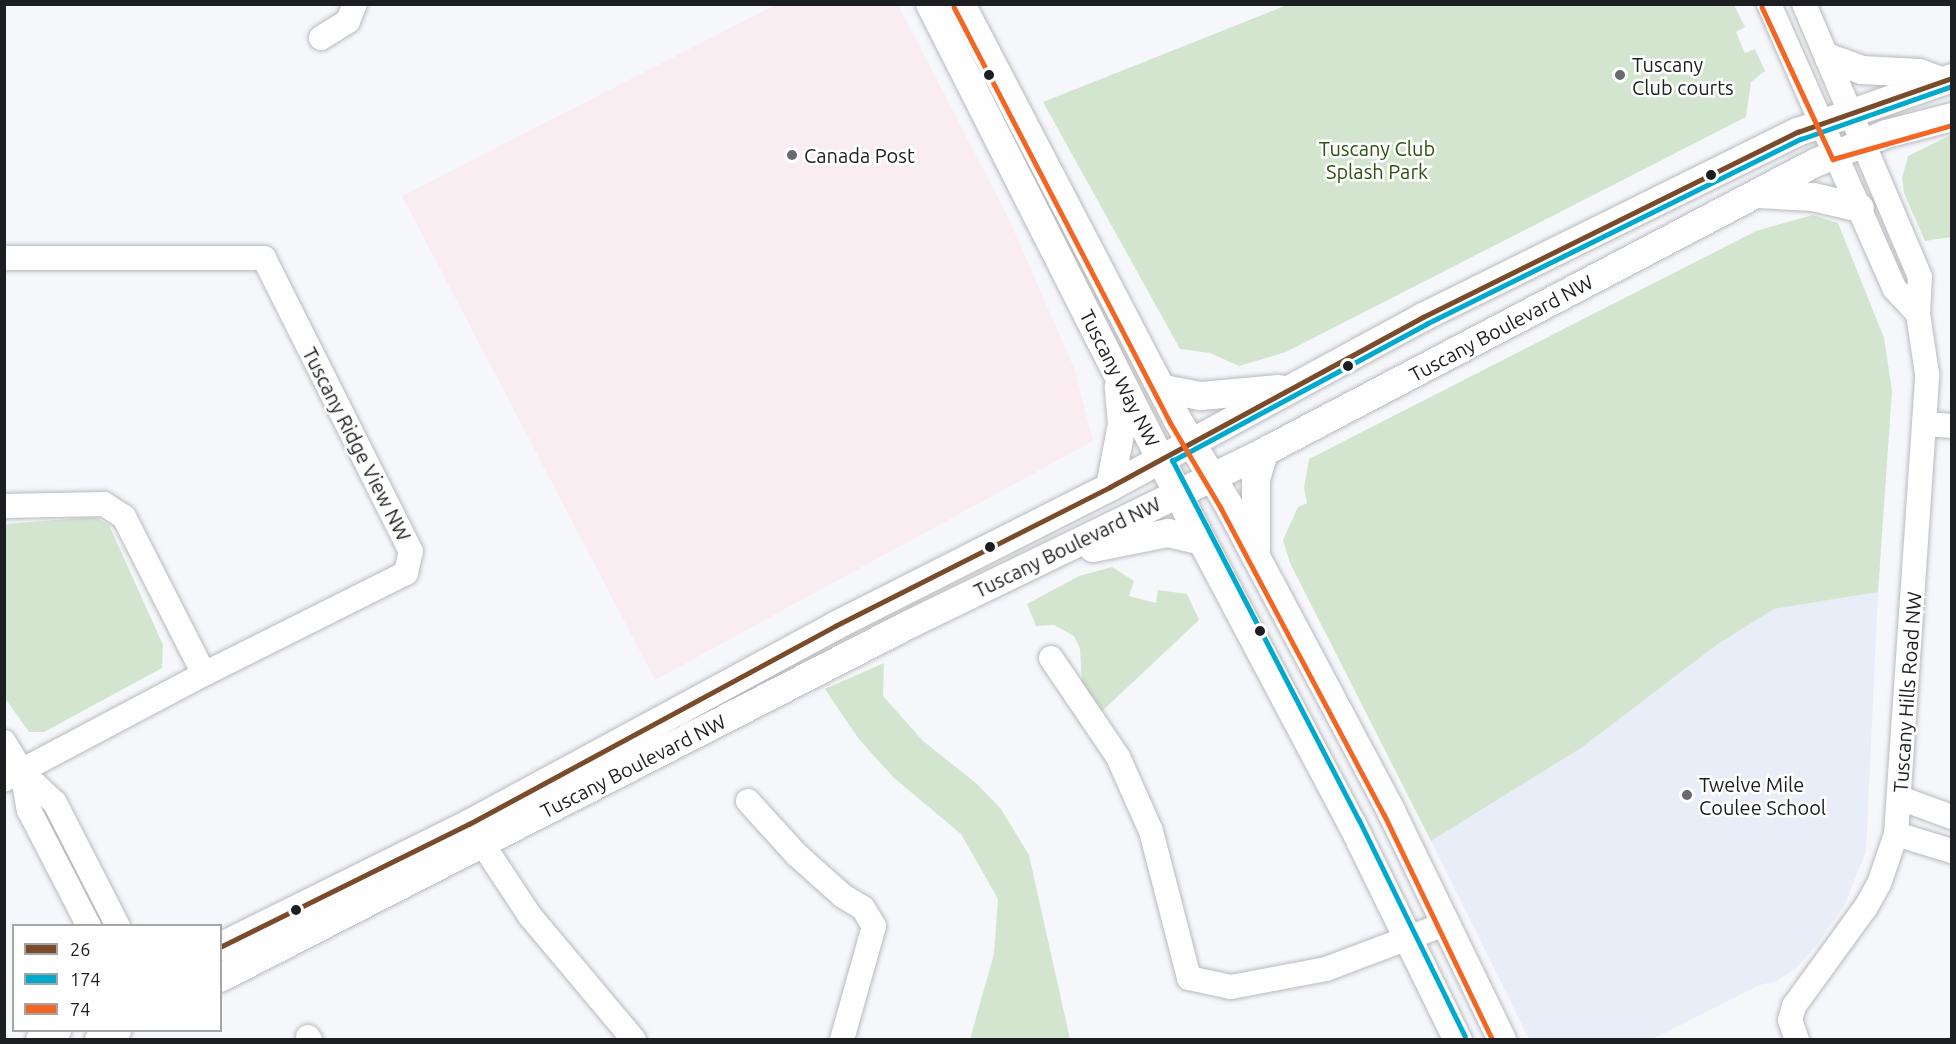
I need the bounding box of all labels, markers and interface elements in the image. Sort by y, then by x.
place label: Tuscany Club courts [1632,52,1734,99]
marker: Tuscany Club courts [1613,68,1627,82]
unlabelled marker [983,69,995,81]
park label: Tuscany Club Splash Park [1319,137,1435,184]
place label: Canada Post [804,143,915,167]
marker: Canada Post [785,148,799,162]
unlabelled marker [1705,169,1717,181]
street label: Tuscany Boulevard NW [1405,269,1597,387]
street label: Tuscany Way NW [1075,305,1165,451]
street label: Tuscany Ridge View NW [298,343,416,545]
unlabelled marker [1342,360,1354,372]
street label: Tuscany Boulevard NW [970,491,1164,603]
unlabelled marker [984,541,996,553]
street label: Tuscany Hills Road NW [1888,591,1926,793]
unlabelled marker [1254,625,1266,637]
street label: Tuscany Boulevard NW [537,709,729,823]
place label: Twelve Mile Coulee School [1699,772,1826,819]
marker: Twelve Mile Coulee School [1680,788,1694,802]
unlabelled marker [290,904,302,916]
legend [12,924,222,1032]
text: 26 [70,939,90,959]
text: 174 [70,969,100,989]
text: 74 [70,999,90,1019]

